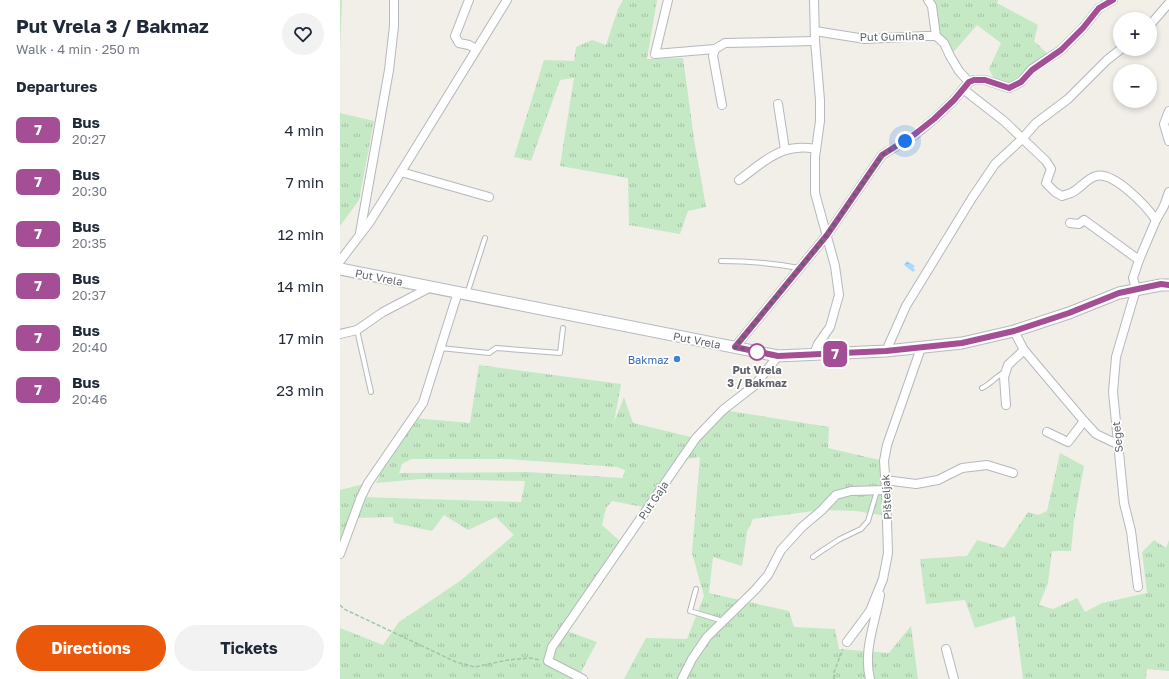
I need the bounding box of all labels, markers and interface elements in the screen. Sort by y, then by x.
map controls [1113,12,1157,108]
button: + [1113,12,1157,56]
button: heart [282,13,324,55]
text: Put Vrela 3 / Bakmaz [16,14,209,37]
street label: Put Gumlina [860,29,924,43]
text: Walk · 4 min · 250 m [16,41,140,57]
button: − [1113,64,1157,108]
text: Departures [16,77,97,95]
text: Bus [72,113,100,131]
text: 7 [34,121,42,138]
text: 4 min [285,121,324,139]
text: 20:27 [72,131,106,147]
your location [895,131,915,151]
text: Bus [72,165,100,183]
text: 7 [34,173,42,190]
text: 7 min [286,173,324,191]
text: 20:30 [72,183,107,199]
text: Bus [72,217,100,235]
text: 7 [34,225,42,242]
text: 12 min [278,225,324,243]
text: 20:35 [72,235,107,251]
street label: Put Vrela [354,266,404,288]
text: Bus [72,269,100,287]
text: 7 [34,277,42,294]
text: 14 min [277,277,324,295]
text: 20:37 [72,287,106,303]
text: Bus [72,321,100,339]
text: 7 [34,329,42,346]
text: 17 min [279,329,324,347]
street label: Put Vrela [672,329,722,351]
text: 20:40 [72,339,108,355]
line badge: 7 [822,341,848,367]
marker: Put Vrela 3 / Bakmaz [748,343,766,361]
text: 7 [831,345,839,362]
place label: Bakmaz [628,353,669,366]
marker: Bakmaz [672,354,682,364]
place label: Put Vrela 3 / Bakmaz [727,363,787,389]
text: Bus [72,373,100,391]
text: 7 [34,381,42,398]
text: 23 min [276,381,324,399]
text: 20:46 [72,391,107,407]
street label: Seget [1109,421,1125,453]
street label: Pišteljak [878,474,894,520]
street label: Put Gaja [635,478,671,522]
button: Directions [16,625,166,671]
button: Tickets [174,625,324,671]

